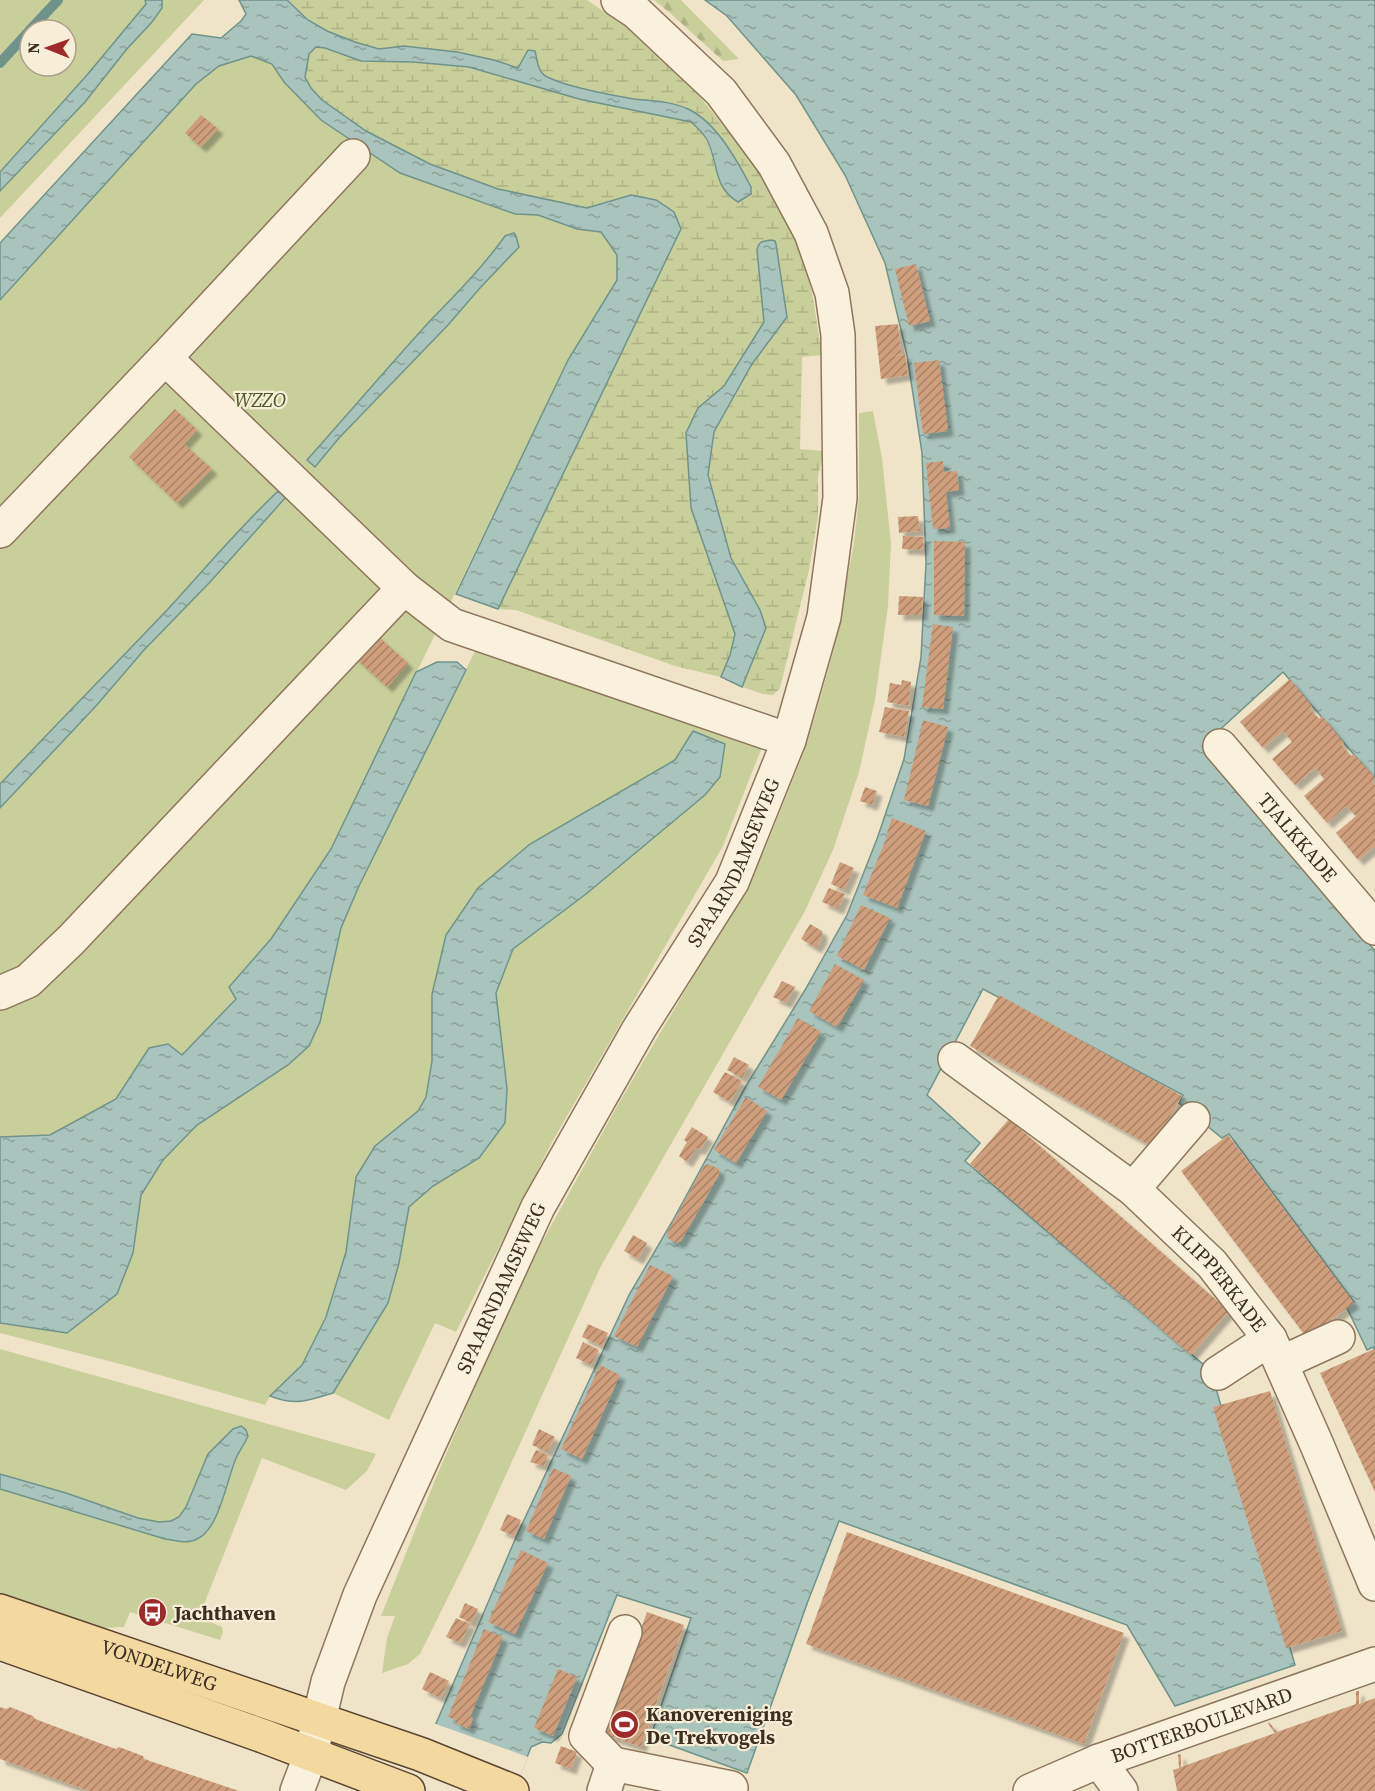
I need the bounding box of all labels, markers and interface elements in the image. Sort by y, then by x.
north arrow [18,18,78,78]
text: N [22,41,44,54]
park label: WZZO [234,386,286,414]
street label: SPAARNDAMSEWEG [680,773,787,952]
street label: TJALKKADE [1252,787,1344,888]
street label: SPAARNDAMSEWEG [449,1197,552,1378]
street label: KLIPPERKADE [1166,1219,1273,1338]
bus stop icon: Jachthaven [137,1597,169,1629]
place label: Jachthaven [172,1599,276,1627]
street label: VONDELWEG [97,1632,221,1698]
street label: BOTTERBOULEVARD [1107,1680,1296,1770]
place label: Kanovereniging De Trekvogels [646,1700,793,1751]
sports icon: Kanovereniging De Trekvogels [609,1709,641,1741]

